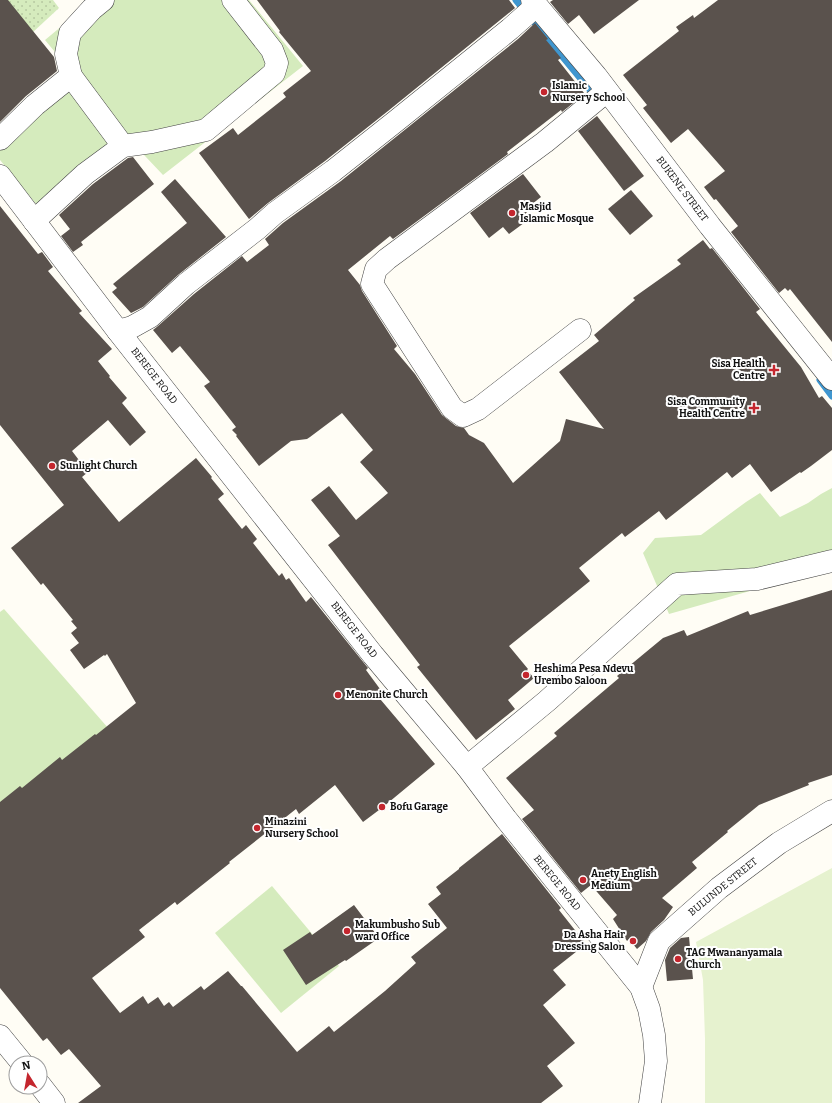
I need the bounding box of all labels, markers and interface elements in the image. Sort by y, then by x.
place label: Islamic Nursery School [552,80,625,104]
marker: Islamic Nursery School [539,87,549,97]
street label: BUKENE STREET [654,154,711,224]
place label: Masjid Islamic Mosque [520,201,594,225]
marker: Masjid Islamic Mosque [507,208,517,218]
street label: BEREGE ROAD [128,345,180,407]
place label: Sisa Health Centre [711,358,766,382]
marker: Sisa Health Centre [768,364,780,376]
place label: Sisa Community Health Centre [667,396,746,420]
marker: Sisa Community Health Centre [748,402,760,414]
place label: Sunlight Church [60,460,138,472]
marker: Sunlight Church [47,461,57,471]
street label: BEREGE ROAD [328,599,380,661]
place label: Heshima Pesa Ndevu Urembo Saloon [534,663,634,687]
marker: Heshima Pesa Ndevu Urembo Saloon [521,670,531,680]
place label: Menonite Church [346,689,428,701]
marker: Menonite Church [333,690,343,700]
place label: Bofu Garage [390,801,448,813]
marker: Bofu Garage [377,802,387,812]
place label: Minazini Nursery School [265,816,338,840]
marker: Minazini Nursery School [252,823,262,833]
street label: BEREGE ROAD [531,853,583,913]
street label: BULUNDE STREET [686,855,760,919]
place label: Anety English Medium [591,868,658,892]
marker: Anety English Medium [578,875,588,885]
place label: Makumbusho Sub ward Office [354,919,440,943]
marker: Makumbusho Sub ward Office [342,926,352,936]
place label: Da Asha Hair Dressing Salon [554,929,626,953]
marker: Da Asha Hair Dressing Salon [628,936,638,946]
place label: TAG Mwananyamala Church [686,947,783,971]
marker: TAG Mwananyamala Church [673,954,683,964]
north arrow [8,1055,48,1095]
text: N [21,1058,32,1073]

